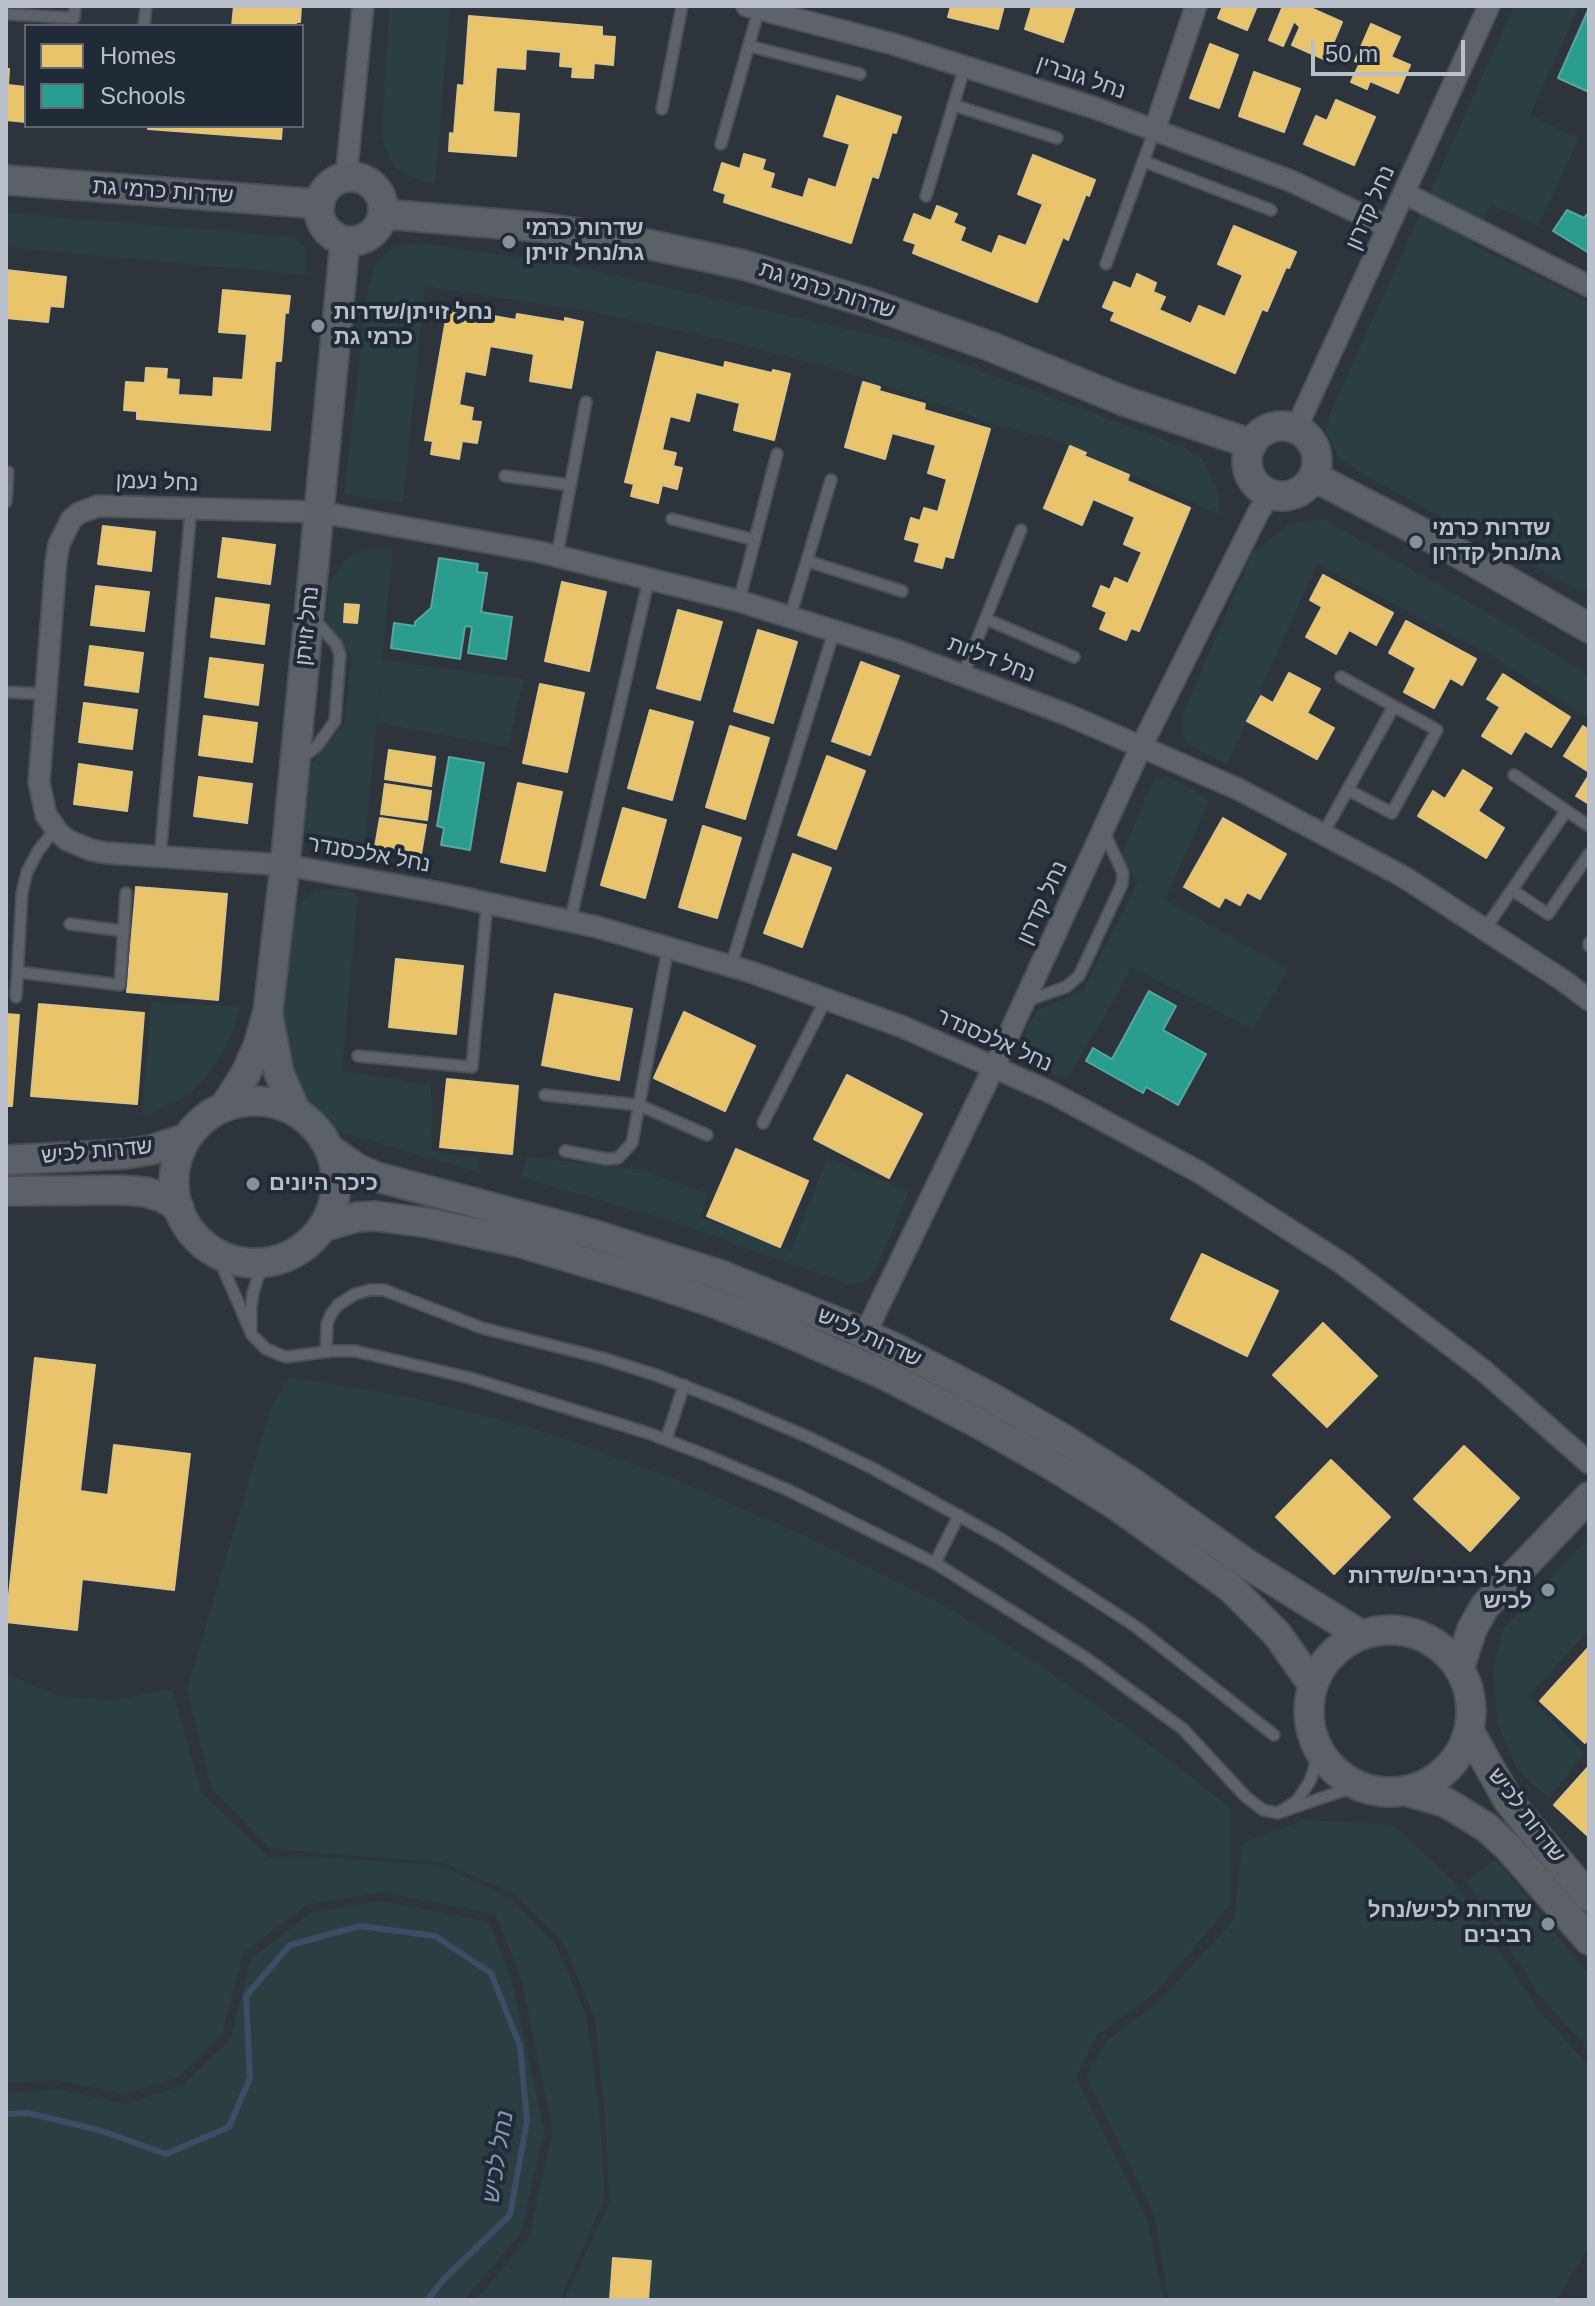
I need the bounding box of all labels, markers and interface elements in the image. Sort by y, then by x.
legend [24,24,304,128]
scale bar [1315,24,1469,74]
text: 50 m [1325,40,1378,67]
text: Homes [100,42,176,69]
street label: נחל גוברין [1033,51,1129,105]
text: Schools [100,82,185,109]
street label: נחל קדרון [1341,162,1401,254]
street label: שדרות כרמי גת [92,174,234,210]
place label: שדרות כרמי גת/נחל זויתן [525,216,644,268]
marker: שדרות כרמי גת/נחל זויתן [500,233,518,251]
street label: שדרות כרמי גת [756,257,898,325]
place label: נחל זויתן/שדרות כרמי גת [334,300,493,352]
marker: נחל זויתן/שדרות כרמי גת [309,317,327,335]
street label: נחל נעמן [115,468,199,498]
place label: שדרות כרמי גת/נחל קדרון [1432,516,1561,568]
marker: שדרות כרמי גת/נחל קדרון [1407,533,1425,551]
street label: נחל זויתן [291,585,325,667]
street label: נחל דליות [944,631,1038,689]
street label: נחל אלכסנדר [306,831,432,879]
street label: נחל קדרון [1012,857,1074,949]
street label: נחל אלכסנדר [932,1004,1056,1078]
street label: שדרות לכיש [40,1134,154,1170]
place label: כיכר היונים [269,1171,378,1197]
marker: כיכר היונים [244,1175,262,1193]
street label: שדרות לכיש [813,1302,925,1374]
place label: נחל רביבים/שדרות לכיש [1348,1564,1532,1616]
marker: נחל רביבים/שדרות לכיש [1539,1581,1557,1599]
street label: שדרות לכיש [1482,1764,1570,1868]
place label: שדרות לכיש/נחל רביבים [1368,1898,1532,1950]
marker: שדרות לכיש/נחל רביבים [1539,1915,1557,1933]
water label: נחל לכיש [477,2109,521,2205]

